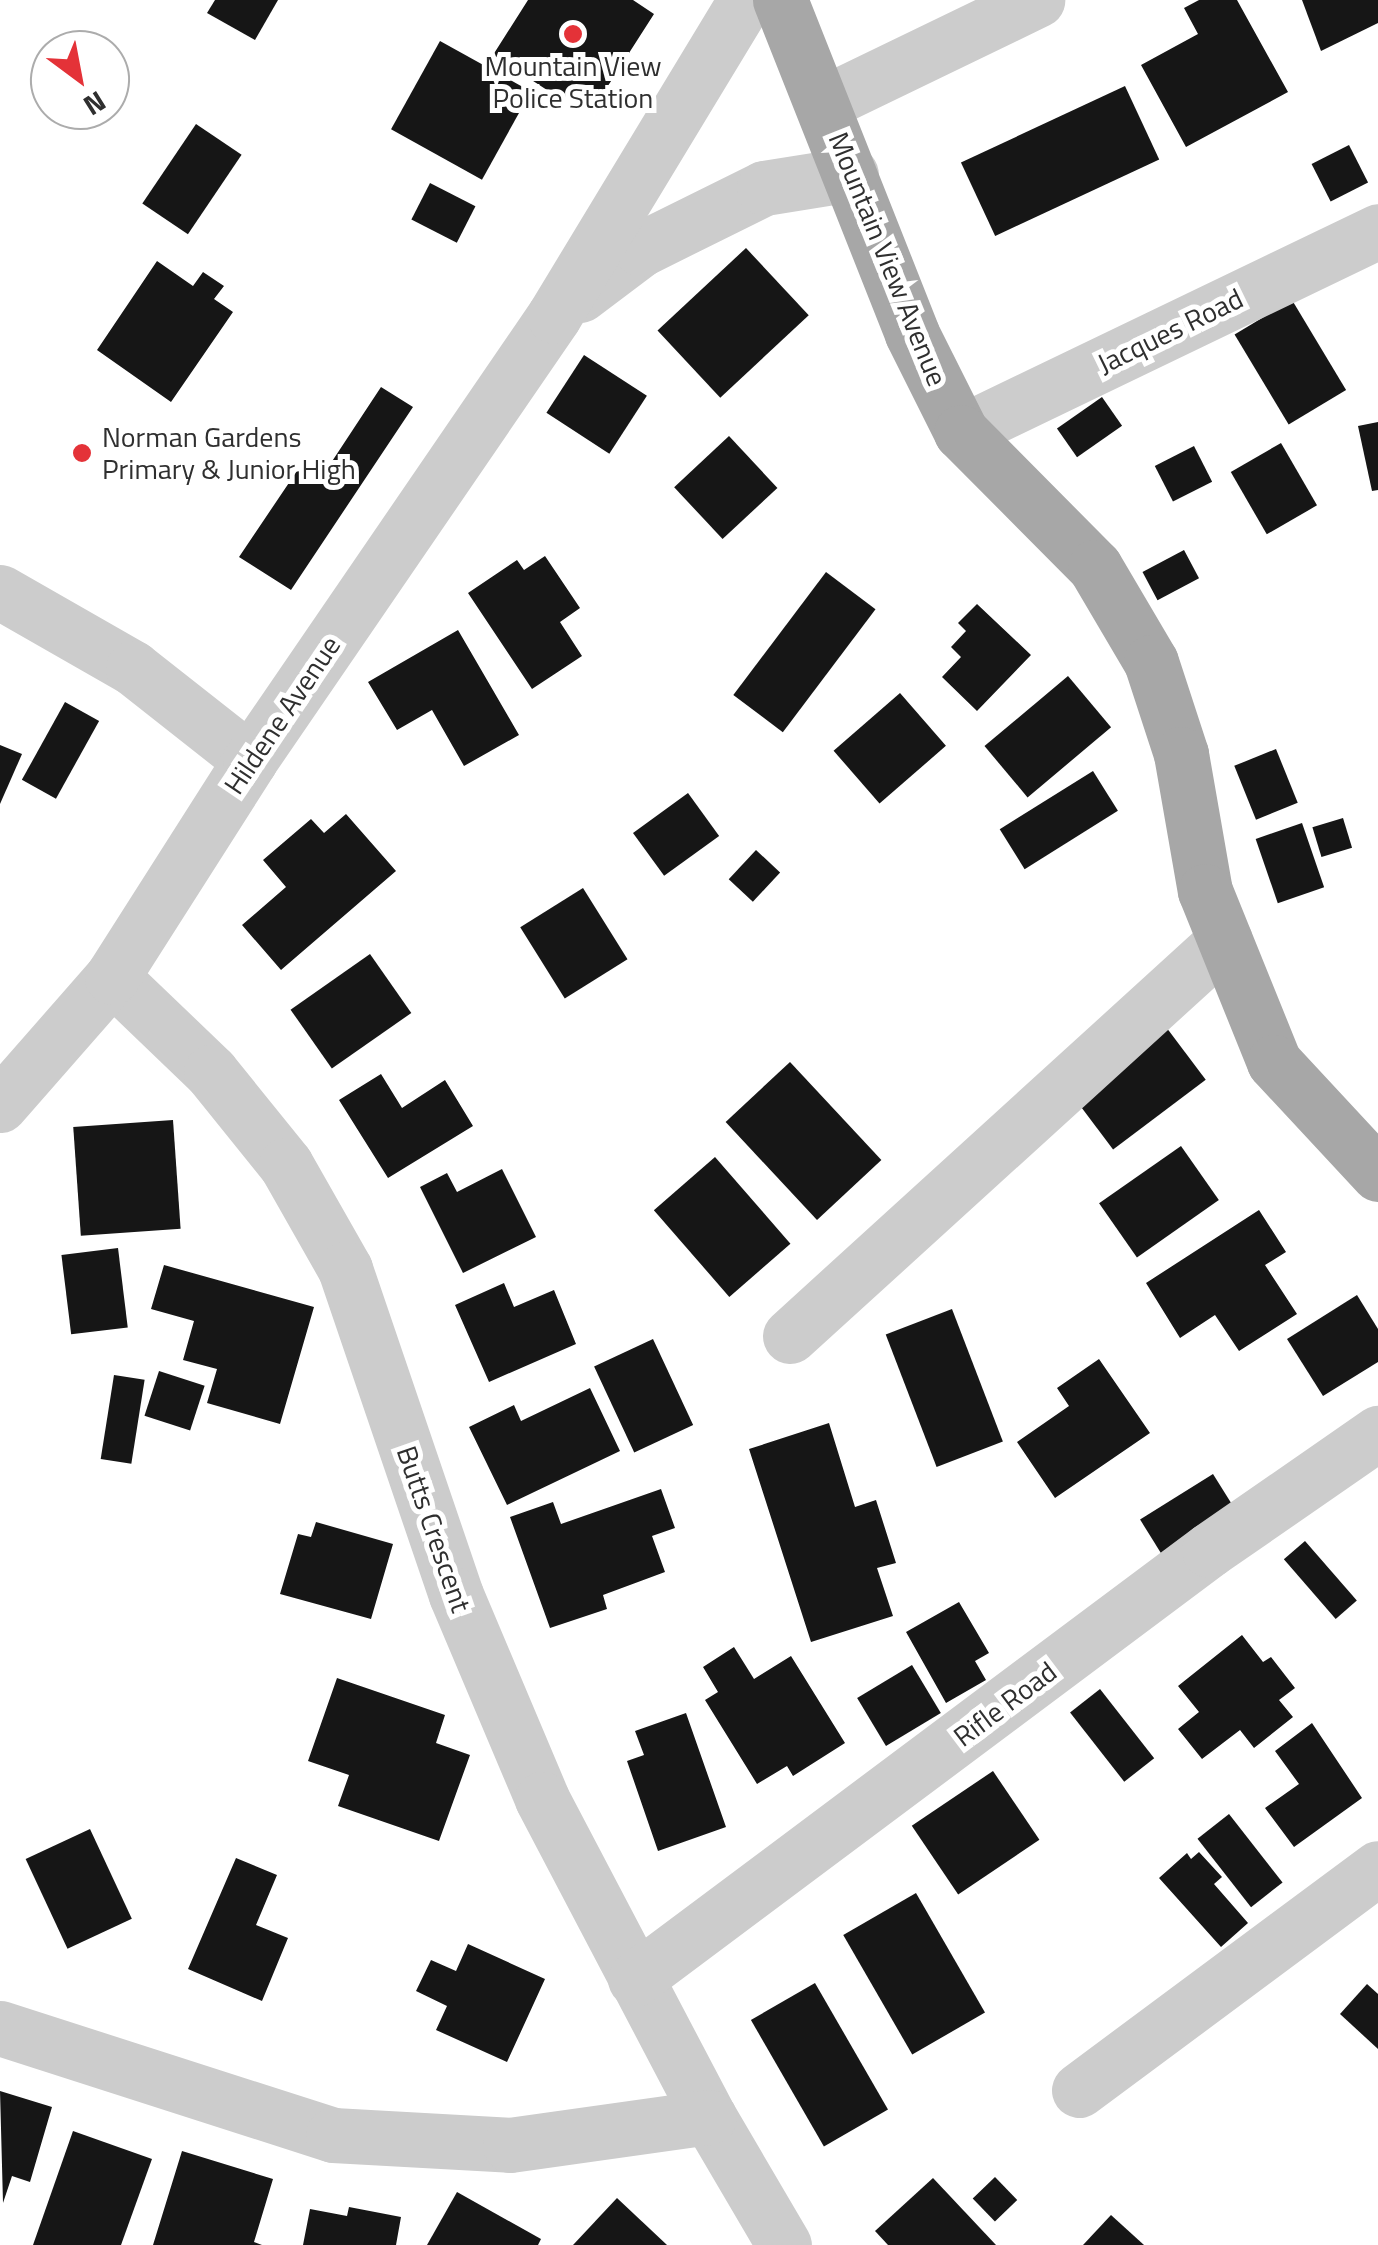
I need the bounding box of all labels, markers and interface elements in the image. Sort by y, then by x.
marker: Mountain View Police Station [562,23,584,45]
north arrow [30,30,130,130]
place label: Mountain View Police Station [485,49,661,115]
text: N [75,81,115,128]
street label: Mountain View Avenue [822,127,954,391]
street label: Jacques Road [1092,281,1248,381]
place label: Norman Gardens Primary & Junior High [102,420,356,486]
marker: Norman Gardens Primary & Junior High [71,442,93,464]
street label: Hildene Avenue [217,630,347,800]
street label: Butts Crescent [390,1441,478,1617]
street label: Rifle Road [947,1654,1063,1754]

